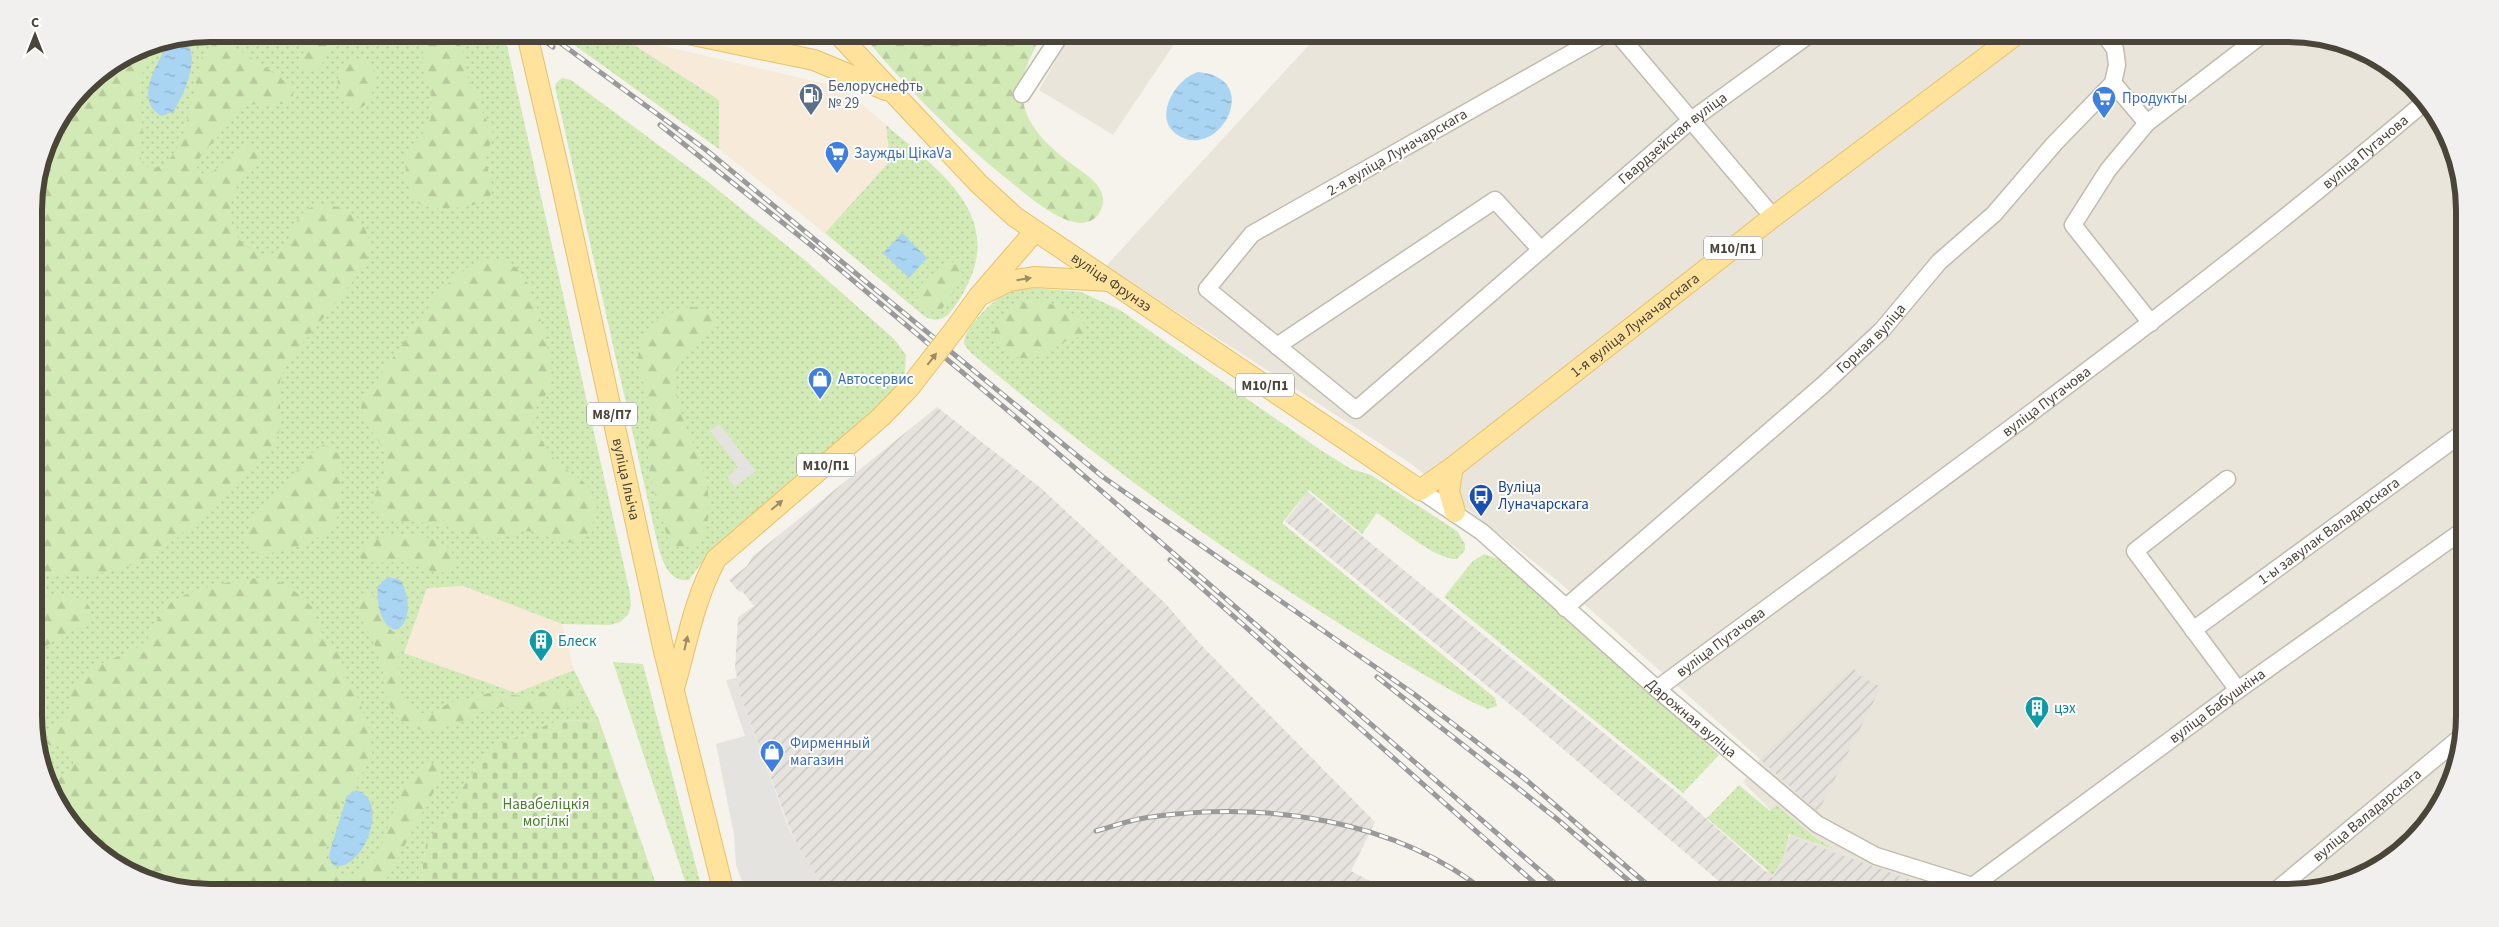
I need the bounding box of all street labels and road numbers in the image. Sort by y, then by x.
street label: Гвардзейская вуліца [1614,87,1732,190]
street label: 2-я вуліца Луначарскага [1323,104,1471,201]
street label: вуліца Пугачова [2318,110,2413,194]
road number: М10/П1 [1704,237,1762,260]
street label: вуліца Фрунзэ [1067,248,1156,317]
street label: 1-я вуліца Луначарскага [1566,268,1704,383]
street label: Горная вуліца [1832,299,1911,378]
street label: вуліца Пугачова [1998,362,2095,442]
road number: М10/П1 [1236,374,1294,396]
road number: М8/П7 [587,402,637,426]
street label: вуліца Ільіча [607,436,645,522]
road number: М10/П1 [797,454,855,476]
street label: 1-ы завулак Валадарскага [2254,472,2404,590]
street label: вуліца Пугачова [1672,603,1770,682]
street label: вуліца Бабушкіна [2165,664,2270,749]
street label: Дарожная вуліца [1641,674,1741,763]
street label: вуліца Валадарскага [2308,764,2426,867]

